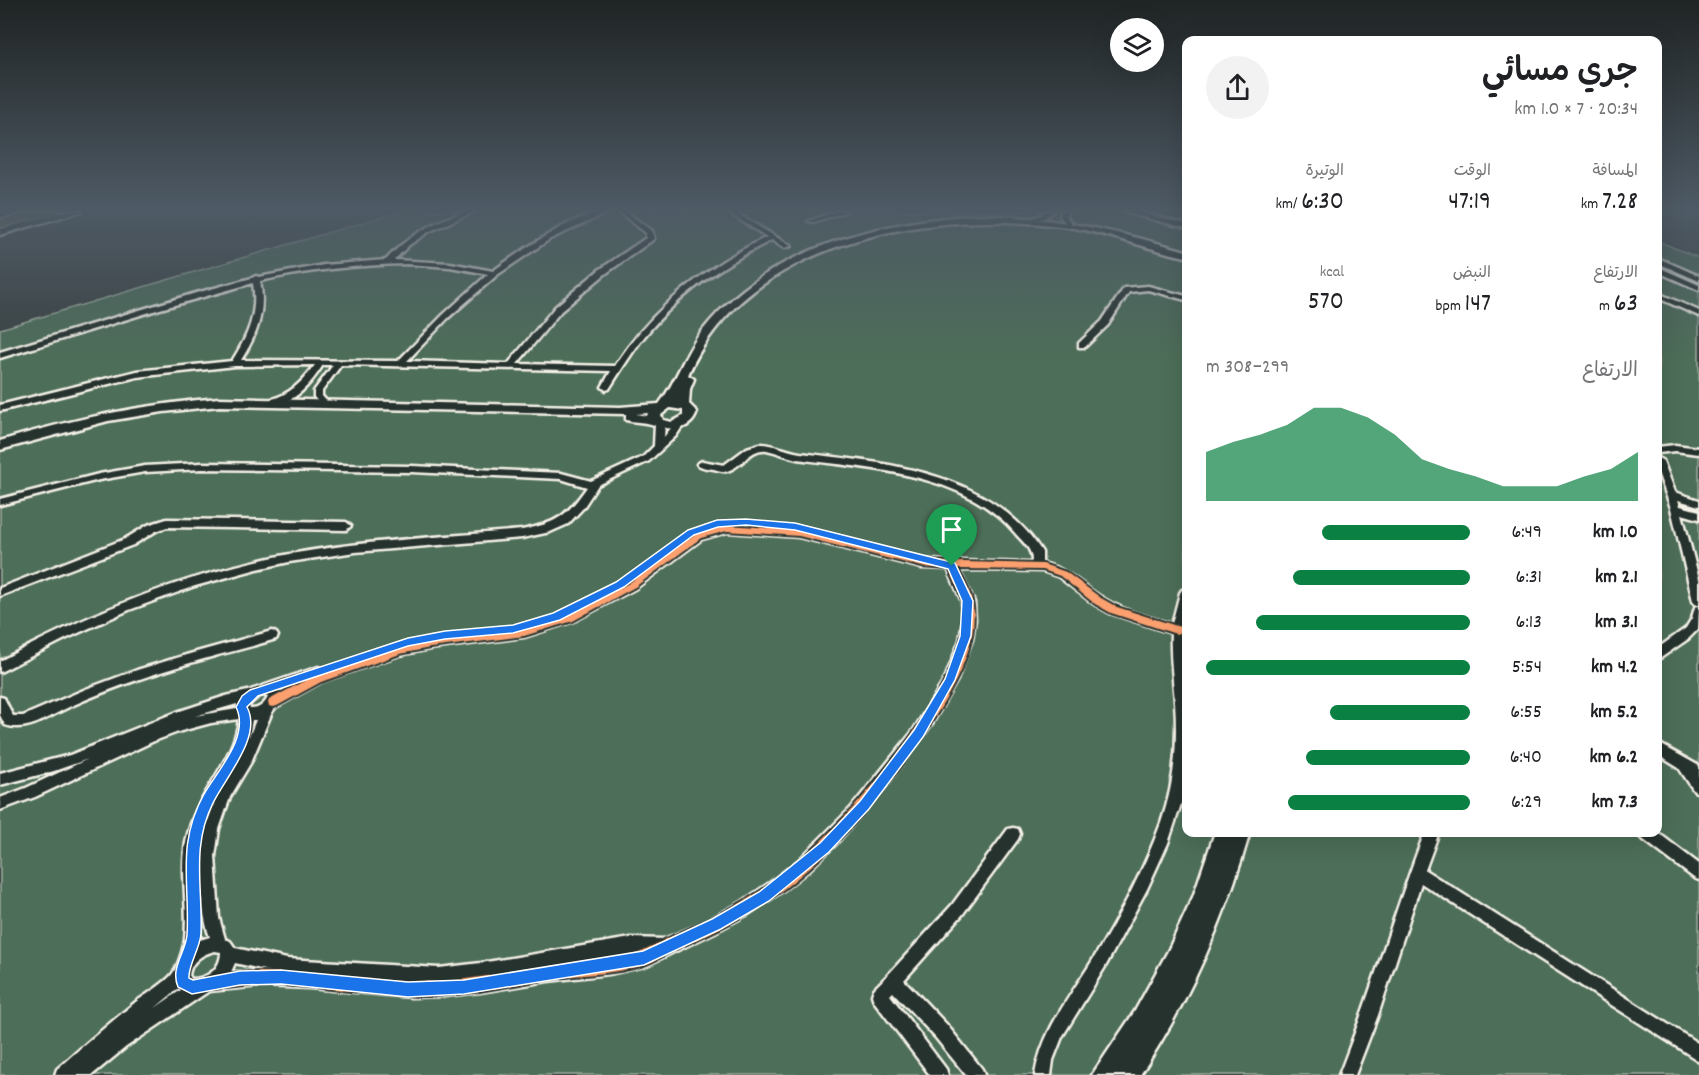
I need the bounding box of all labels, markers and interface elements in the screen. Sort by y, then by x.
map controls [1110,18,1164,72]
button: layers [1110,18,1164,72]
text: جري مسائي [1482,50,1638,97]
button: share [1206,56,1269,119]
text: 20:34 · 7 × 1.0 km [1514,96,1638,124]
text: الوتيرة [1305,160,1344,183]
text: الوقت [1454,160,1491,183]
text: المسافة [1592,160,1638,183]
text: 6:30 [1301,184,1344,221]
text: 47:19 [1448,184,1491,221]
text: 7.28 [1602,184,1638,221]
text: /km [1275,193,1301,216]
text: km [1581,193,1602,216]
text: kcal [1320,261,1344,284]
text: النبض [1453,262,1491,285]
text: الارتفاع [1593,262,1638,285]
text: 570 [1308,284,1344,321]
text: 147 [1465,286,1491,323]
text: 63 [1614,286,1638,323]
text: bpm [1436,295,1465,318]
text: m [1599,295,1614,318]
text: 299–308 m [1206,354,1289,382]
text: الارتفاع [1582,358,1638,386]
pin [926,504,977,566]
icon: arrive [935,513,968,546]
text: 6:49 [1511,519,1542,547]
text: 1.0 km [1593,519,1638,547]
text: 6:31 [1516,564,1542,592]
text: 2.1 km [1595,564,1638,592]
text: 6:13 [1516,609,1542,637]
text: 3.1 km [1595,609,1638,637]
text: 5:54 [1512,654,1542,682]
text: 4.2 km [1591,654,1638,682]
text: 6:55 [1510,699,1542,727]
text: 5.2 km [1590,699,1638,727]
text: 6:40 [1510,744,1542,772]
text: 6.2 km [1590,744,1638,772]
text: 6:29 [1511,789,1542,817]
text: 7.3 km [1592,789,1638,817]

